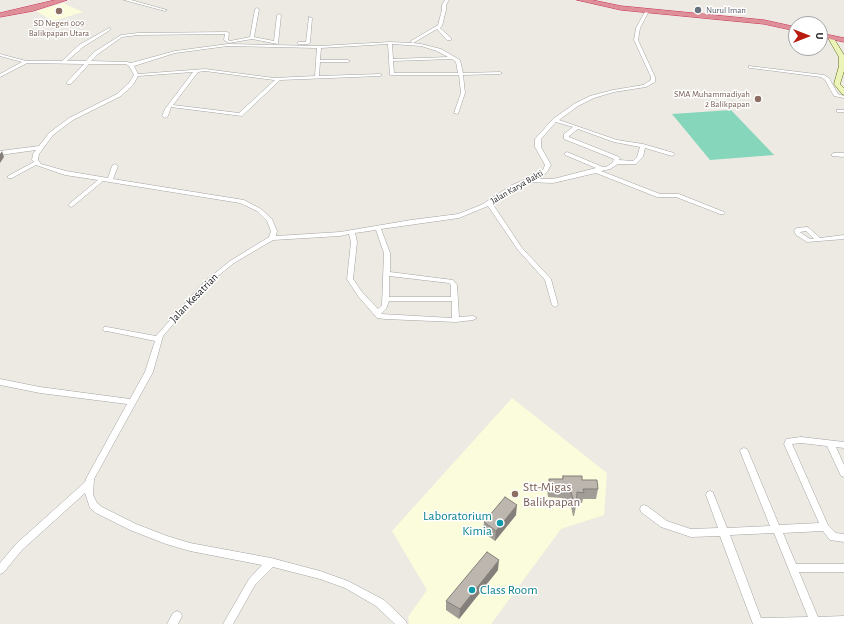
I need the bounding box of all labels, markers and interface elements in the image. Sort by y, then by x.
marker: Nurul Iman [693,5,703,15]
place label: Nurul Iman [706,5,746,15]
marker: SD Negeri 009 Balikpapan Utara [54,6,64,16]
north arrow [788,16,828,56]
place label: SD Negeri 009 Balikpapan Utara [29,18,89,39]
text: U [814,32,825,40]
place label: SMA Muhammadiyah 2 Balikpapan [674,89,750,110]
marker: SMA Muhammadiyah 2 Balikpapan [753,94,763,104]
street label: Jalan Karya Bakti [489,168,545,206]
street label: Jalan Kesatrian [167,270,221,326]
place label: Stt-Migas Balikpapan [523,479,580,510]
marker: Stt-Migas Balikpapan [510,489,520,499]
place label: Laboratorium Kimia [423,508,492,539]
marker: Laboratorium Kimia [495,518,505,528]
place label: Class Room [480,582,538,598]
marker: Class Room [467,585,477,595]

